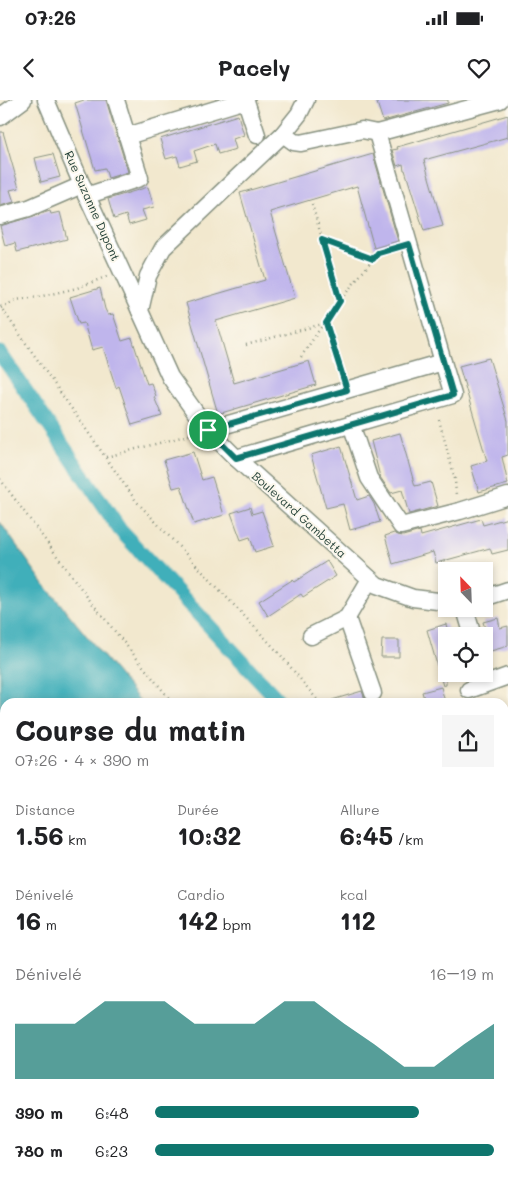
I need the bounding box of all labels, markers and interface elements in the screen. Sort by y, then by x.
text: 07:26 [25,5,76,30]
text: Pacely [218,53,290,82]
icon: back [15,54,43,82]
icon: heart [465,54,493,82]
street label: Rue Suzanne Dupont [61,148,124,263]
pin [187,409,229,451]
icon: arrive [194,416,222,444]
street label: Boulevard Gambetta [249,468,350,561]
north arrow [438,562,492,618]
map controls [438,562,493,682]
button: locate [438,627,493,682]
text: Course du matin [15,712,246,748]
button: share [442,715,494,767]
text: 07:26 · 4 × 390 m [15,749,149,770]
text: Distance [15,800,75,819]
text: Durée [177,800,219,819]
text: Allure [340,800,380,819]
text: 1.56 [15,819,64,851]
text: 10:32 [177,819,241,851]
text: 6:45 [340,819,393,851]
text: km [64,830,87,849]
text: /km [393,830,424,849]
text: Dénivelé [15,885,74,904]
text: Cardio [177,885,225,904]
text: kcal [340,885,368,904]
text: 16 [15,904,41,936]
text: 142 [177,904,218,936]
text: 112 [340,904,376,936]
text: m [41,915,57,934]
text: bpm [218,915,251,934]
text: Dénivelé [15,963,82,984]
text: 16–19 m [430,963,494,984]
text: 390 m [15,1102,63,1123]
text: 6:48 [95,1102,129,1123]
text: 780 m [15,1140,63,1161]
text: 6:23 [95,1140,128,1161]

